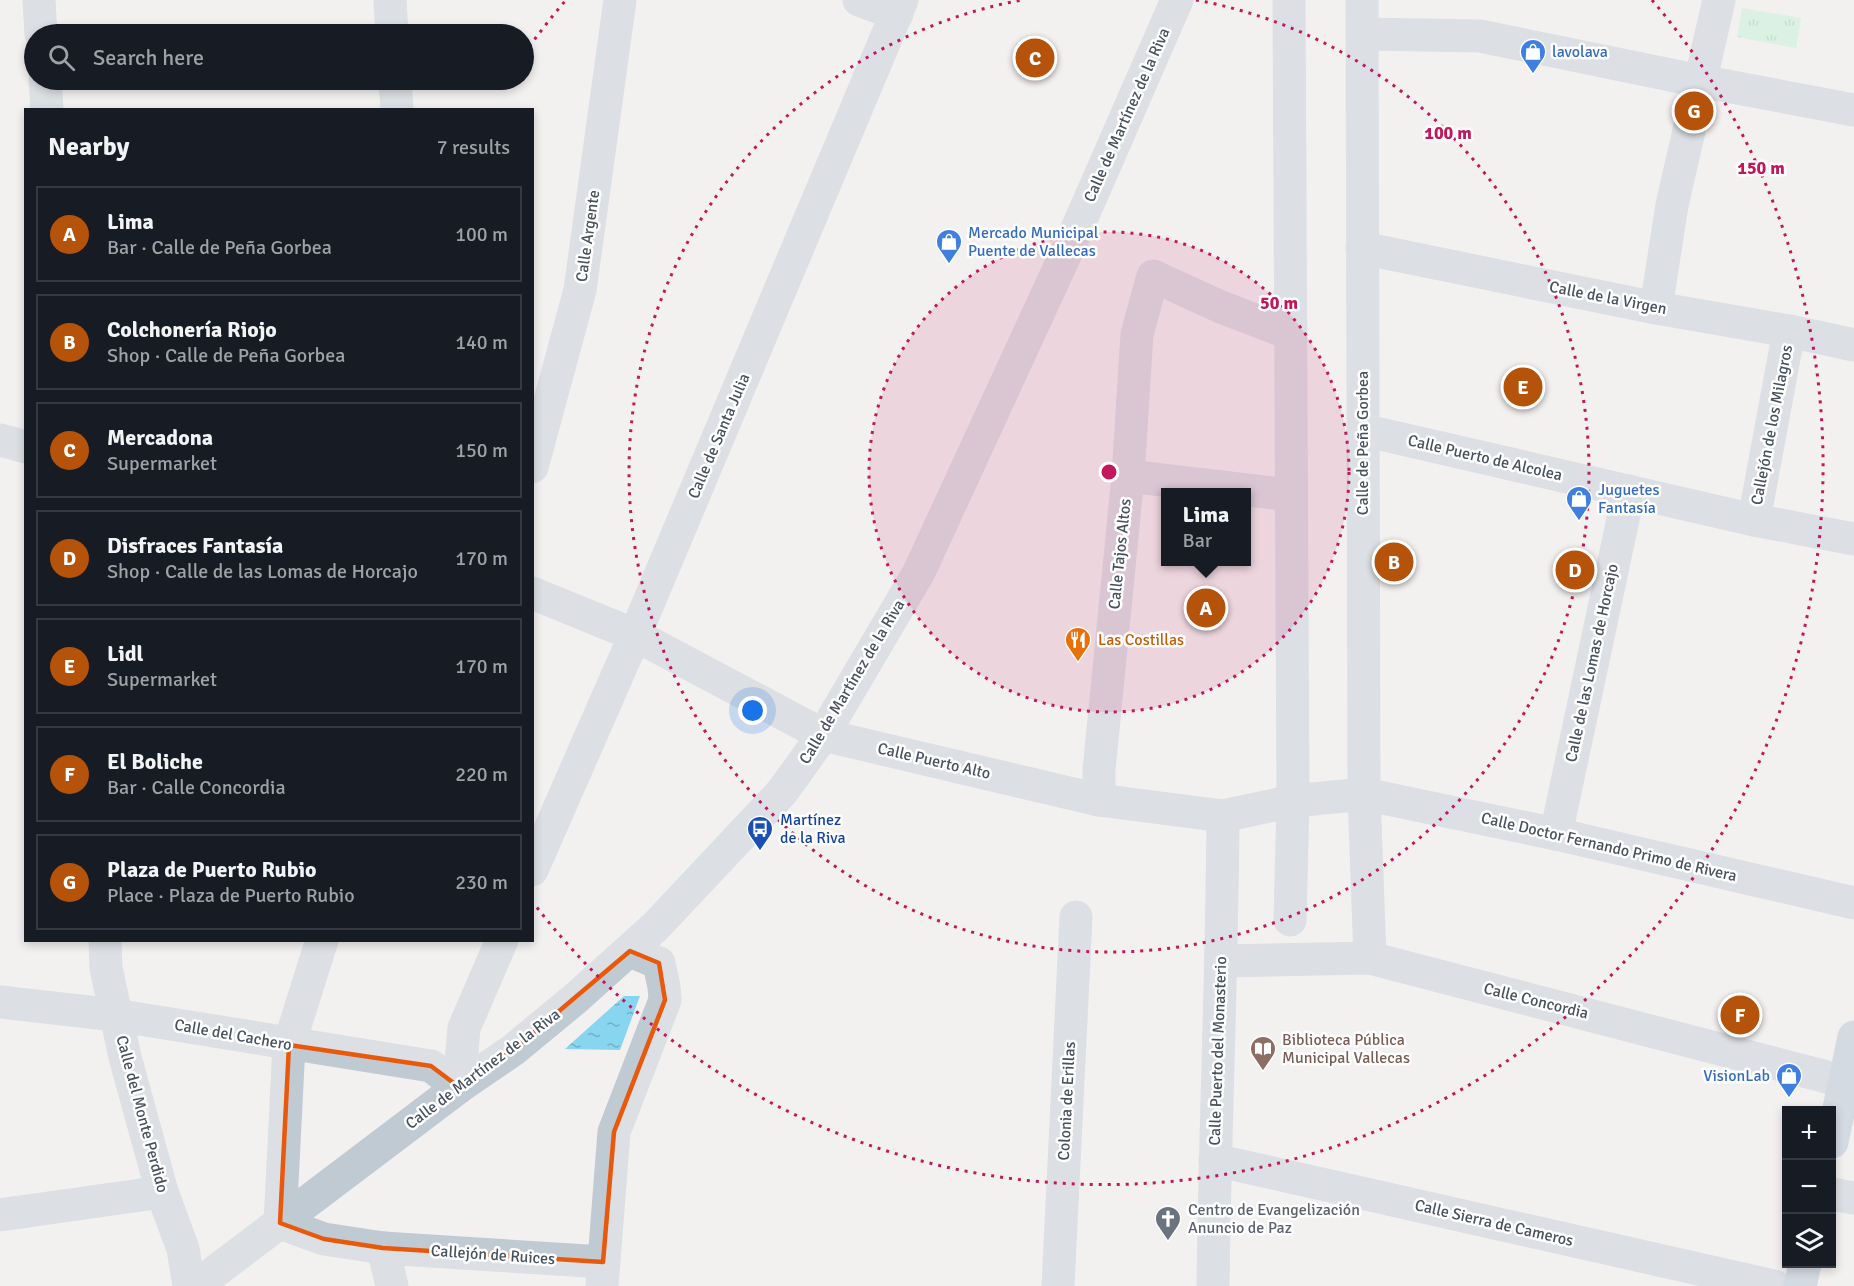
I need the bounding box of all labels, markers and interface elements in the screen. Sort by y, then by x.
search box [24,24,534,90]
street label: Calle de Martínez de la Riva [1080,25,1174,205]
pin: C [1016,36,1054,80]
shop icon: lavolava [1518,37,1548,75]
icon: search [45,41,78,74]
place label: lavolava [1552,42,1608,62]
text: Search here [93,44,204,71]
pin: G [1674,88,1714,134]
text: 100 m [1424,122,1472,144]
text: Nearby [48,131,129,163]
text: 7 results [437,135,510,160]
text: 150 m [1737,157,1785,179]
street label: Calle Argente [572,189,604,283]
text: Lima [107,208,154,235]
text: A [63,222,76,247]
text: 100 m [455,222,508,247]
place label: Mercado Municipal Puente de Vallecas [968,223,1099,261]
shop icon: Mercado Municipal Puente de Vallecas [934,227,964,265]
text: Bar · Calle de Peña Gorbea [107,235,332,260]
street label: Calle de la Virgen [1548,277,1668,319]
text: 50 m [1260,292,1298,314]
text: Colchonería Riojo [107,316,277,343]
text: B [63,330,76,355]
text: 140 m [455,330,508,355]
text: Shop · Calle de Peña Gorbea [107,343,345,368]
street label: Callejón de los Milagros [1747,343,1797,507]
pin: E [1504,364,1543,410]
street label: Calle de Santa Julia [684,370,754,502]
street label: Calle de Peña Gorbea [1353,371,1373,515]
text: Mercadona [107,424,213,451]
street label: Calle Puerto de Alcolea [1406,430,1564,486]
text: C [63,438,76,463]
text: 150 m [455,438,508,463]
text: Supermarket [107,451,217,476]
centre of rings [1099,462,1119,482]
place label: Juguetes Fantasía [1598,480,1660,518]
shop icon: Juguetes Fantasía [1564,484,1594,522]
popup [1161,488,1251,566]
street label: Calle Tajos Altos [1104,498,1136,610]
text: Lima [1183,501,1229,528]
text: Bar [1183,528,1212,553]
text: Disfraces Fantasía [107,532,283,559]
pin: B [1374,540,1414,584]
text: D [63,546,76,571]
text: 170 m [455,546,508,571]
pin: D [1556,548,1594,592]
text: Shop · Calle de las Lomas de Horcajo [107,559,418,584]
street label: Calle de las Lomas de Horcajo [1561,562,1623,764]
pin: A [1186,586,1226,630]
street label: Calle de Martínez de la Riva [795,596,909,768]
restaurant icon: Las Costillas [1063,625,1093,663]
place label: Las Costillas [1098,630,1184,650]
text: Lidl [107,640,143,667]
text: E [64,654,75,679]
text: 170 m [455,654,508,679]
text: Supermarket [107,667,217,692]
your location [738,696,767,725]
street label: Calle Puerto Alto [876,738,992,784]
text: El Boliche [107,748,203,775]
text: F [64,762,75,787]
text: 220 m [455,762,508,787]
text: Bar · Calle Concordia [107,775,286,800]
street label: Calle Doctor Fernando Primo de Rivera [1479,808,1739,886]
place label: Martínez de la Riva [780,810,846,848]
bus stop icon: Martínez de la Riva [745,814,775,852]
text: Plaza de Puerto Rubio [107,856,316,883]
text: G [63,870,76,895]
text: 230 m [455,870,508,895]
text: Place · Plaza de Puerto Rubio [107,883,355,908]
street label: Calle Puerto del Monasterio [1205,956,1231,1146]
street label: Calle Concordia [1482,978,1590,1024]
pin: F [1720,992,1760,1038]
street label: Calle de Martínez de la Riva [402,1004,564,1134]
street label: Calle del Cachero [173,1015,293,1055]
place label: Biblioteca Pública Municipal Vallecas [1282,1030,1410,1068]
street label: Calle del Monte Perdido [111,1033,173,1195]
library icon: Biblioteca Pública Municipal Vallecas [1248,1034,1278,1072]
street label: Colonia de Erillas [1054,1041,1080,1161]
shop icon: VisionLab [1774,1061,1804,1099]
place label: VisionLab [1703,1066,1770,1086]
map controls [1782,1106,1836,1268]
button: + [1782,1106,1836,1160]
button: − [1782,1160,1836,1214]
street label: Calle Sierra de Cameros [1413,1195,1575,1251]
place label: Centro de Evangelización Anuncio de Paz [1188,1200,1360,1238]
church icon: Centro de Evangelización Anuncio de Paz [1153,1204,1183,1242]
button: layers [1782,1214,1836,1268]
street label: Callejón de Ruices [430,1241,556,1269]

